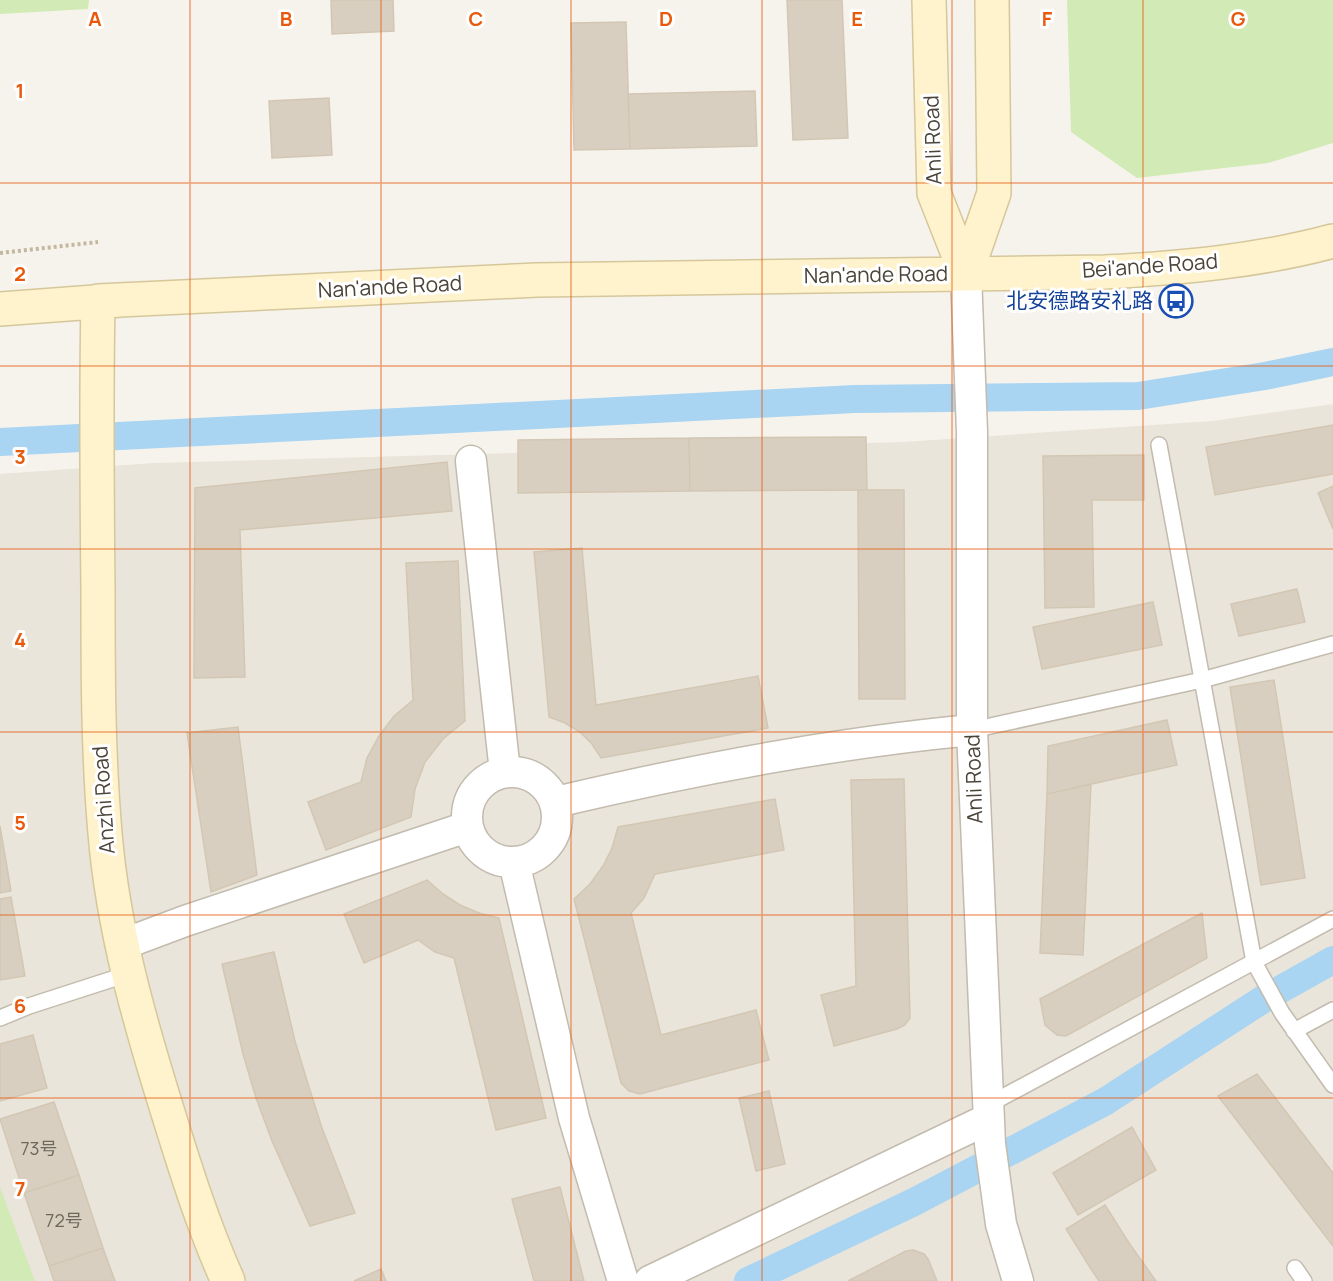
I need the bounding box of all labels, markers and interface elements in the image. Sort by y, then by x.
text: A [88,5,102,32]
text: B [280,5,293,32]
text: C [469,5,483,32]
text: D [659,5,673,32]
text: E [851,5,863,32]
text: F [1042,5,1053,32]
text: G [1231,5,1246,32]
text: 1 [16,77,24,104]
street label: Anli Road [916,95,948,185]
street label: Bei'ande Road [1081,246,1219,284]
street label: Nan'ande Road [804,259,948,289]
text: 2 [14,260,26,287]
street label: Nan'ande Road [317,268,463,304]
bus stop icon: 北安德路安礼路 [1158,283,1194,319]
place label: 北安德路安礼路 [1006,286,1153,314]
text: 3 [14,443,26,470]
text: 4 [14,626,26,653]
street label: Anli Road [957,734,989,824]
street label: Anzhi Road [85,745,121,855]
text: 5 [14,809,26,836]
text: 6 [14,992,26,1019]
house number: 73号 [21,1136,58,1160]
text: 7 [15,1175,25,1202]
house number: 72号 [45,1208,83,1232]

